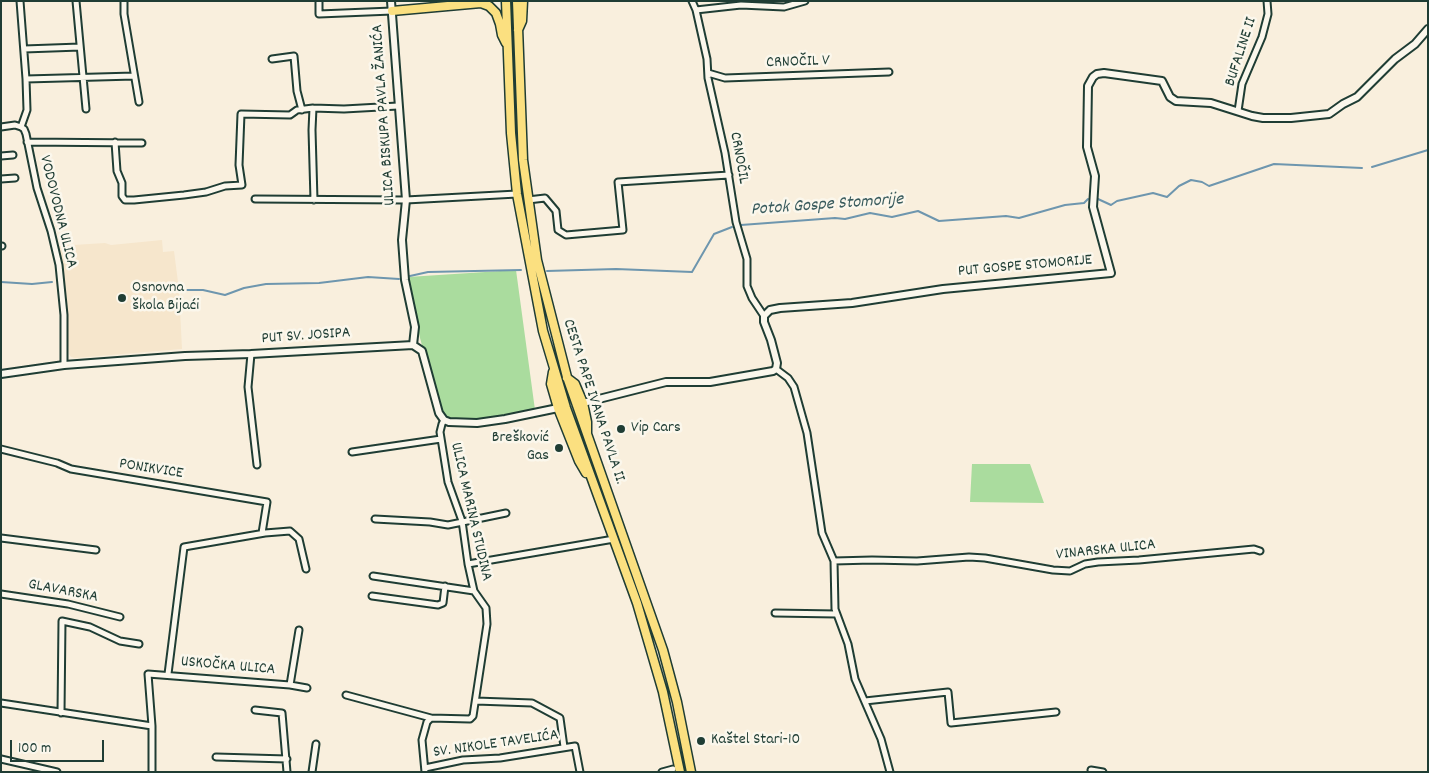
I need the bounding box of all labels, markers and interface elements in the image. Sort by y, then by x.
street label: BUFALINE II [1222,15,1262,89]
street label: ULICA BISKUPA PAVLA ŽANIĆA [369,24,401,206]
street label: CRNOČIL V [766,52,830,74]
street label: CRNOČIL [724,131,752,185]
street label: VODOVODNA ULICA [34,154,80,270]
water label: Potok Gospe Stomorije [750,190,904,222]
street label: PUT GOSPE STOMORIJE [957,252,1093,282]
place label: Osnovna škola Bijaći [132,279,199,317]
marker: Osnovna škola Bijaći [116,292,128,304]
street label: CESTA PAPE IVANA PAVLA II. [557,317,629,487]
street label: PUT SV. JOSIPA [261,324,351,350]
place label: Vip Cars [631,419,681,439]
marker: Vip Cars [615,423,627,435]
place label: Brešković Gas [492,429,549,467]
street label: ULICA MARINA STUDINA [445,441,495,583]
marker: Brešković Gas [553,442,565,454]
street label: PONIKVICE [118,455,184,485]
street label: VINARSKA ULICA [1055,536,1157,566]
street label: GLAVARSKA [26,576,100,608]
street label: USKOČKA ULICA [180,653,276,681]
street label: SV. NIKOLE TAVELIĆA [432,727,560,763]
scale bar [12,730,106,762]
place label: Kaštel Stari-10 [711,731,800,751]
marker: Kaštel Stari-10 [695,735,707,747]
text: 100 m [18,738,51,760]

